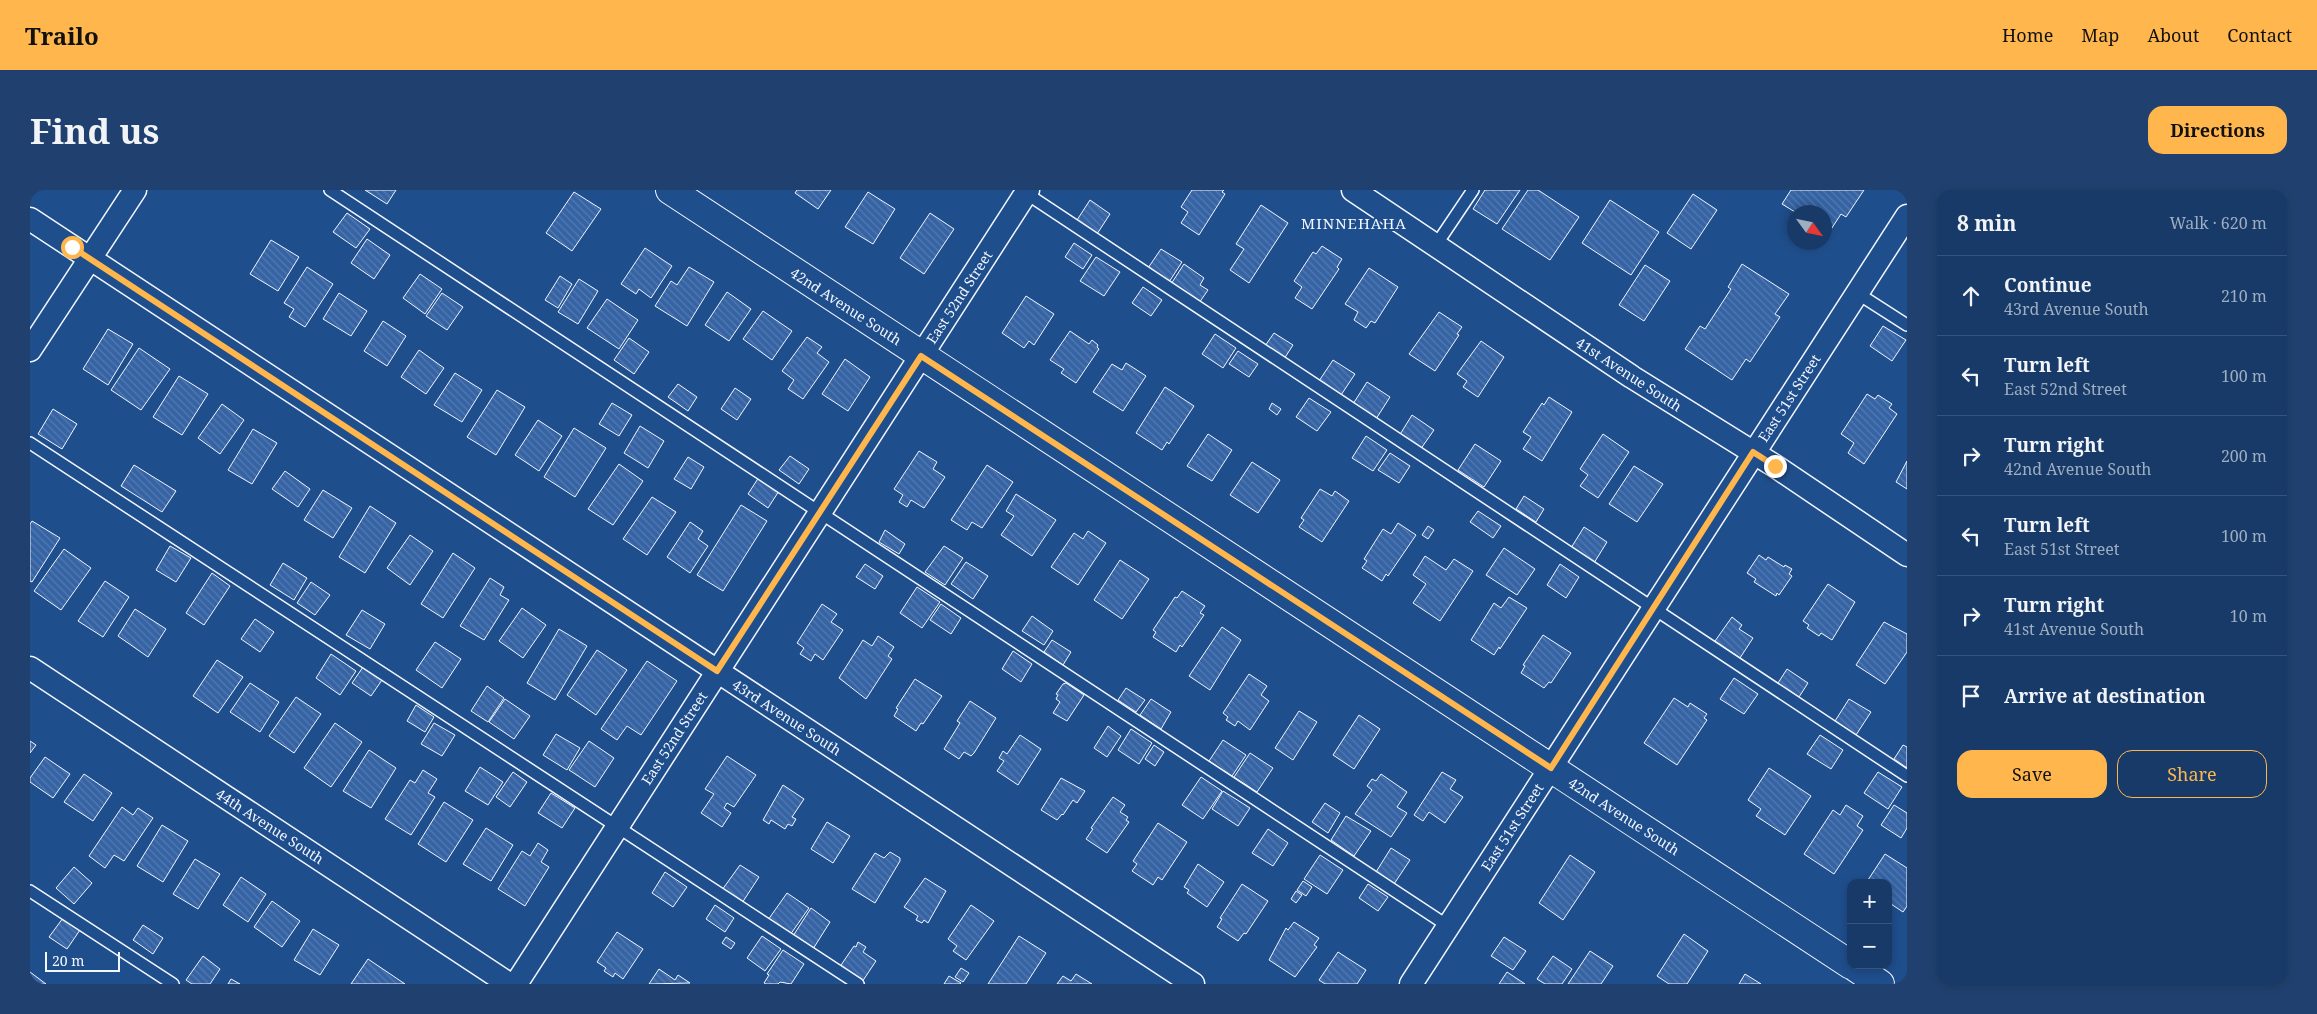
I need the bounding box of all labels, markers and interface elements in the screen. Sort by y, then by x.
text: Trailo [25,19,99,52]
text: Home [2002,23,2053,47]
text: Map [2081,23,2119,47]
text: About [2147,23,2199,47]
text: Contact [2227,23,2292,47]
button: Directions [2148,106,2287,154]
text: Find us [30,107,159,154]
north arrow [1787,205,1832,250]
text: 8 min [1957,209,2016,237]
text: Walk · 620 m [2170,212,2267,234]
district label: MINNEHAHA [1301,213,1407,233]
route start [61,236,84,259]
street label: East 52nd Street [922,247,996,347]
street label: 42nd Avenue South [787,263,905,349]
text: Continue [2004,272,2092,298]
icon: ahead [1957,282,1985,310]
text: 210 m [2221,285,2267,307]
text: 43rd Avenue South [2004,298,2149,320]
street label: 41st Avenue South [1572,333,1686,415]
street label: East 51st Street [1754,350,1825,446]
text: Turn left [2004,352,2090,378]
icon: left [1957,362,1985,390]
text: 100 m [2221,365,2267,387]
text: East 52nd Street [2004,378,2127,400]
text: Turn right [2004,432,2104,458]
icon: right [1957,442,1985,470]
text: 200 m [2221,445,2267,467]
route end [1764,455,1787,478]
text: 42nd Avenue South [2004,458,2151,480]
text: Turn left [2004,512,2090,538]
icon: left [1957,522,1985,550]
text: 100 m [2221,525,2267,547]
text: East 51st Street [2004,538,2120,560]
text: Turn right [2004,592,2104,618]
icon: right [1957,602,1985,630]
text: 10 m [2230,605,2267,627]
text: 41st Avenue South [2004,618,2144,640]
street label: 43rd Avenue South [729,675,845,759]
icon: arrive [1957,682,1985,710]
text: Arrive at destination [2004,683,2206,709]
street label: East 52nd Street [637,688,711,788]
button: Save [1957,750,2107,798]
button: Share [2117,750,2267,798]
street label: 42nd Avenue South [1565,773,1683,859]
street label: East 51st Street [1477,779,1548,875]
street label: 44th Avenue South [212,784,328,868]
map controls [1847,879,1892,969]
button: + [1847,879,1892,924]
button: − [1847,924,1892,969]
scale bar [45,949,120,972]
text: 20 m [52,951,85,970]

